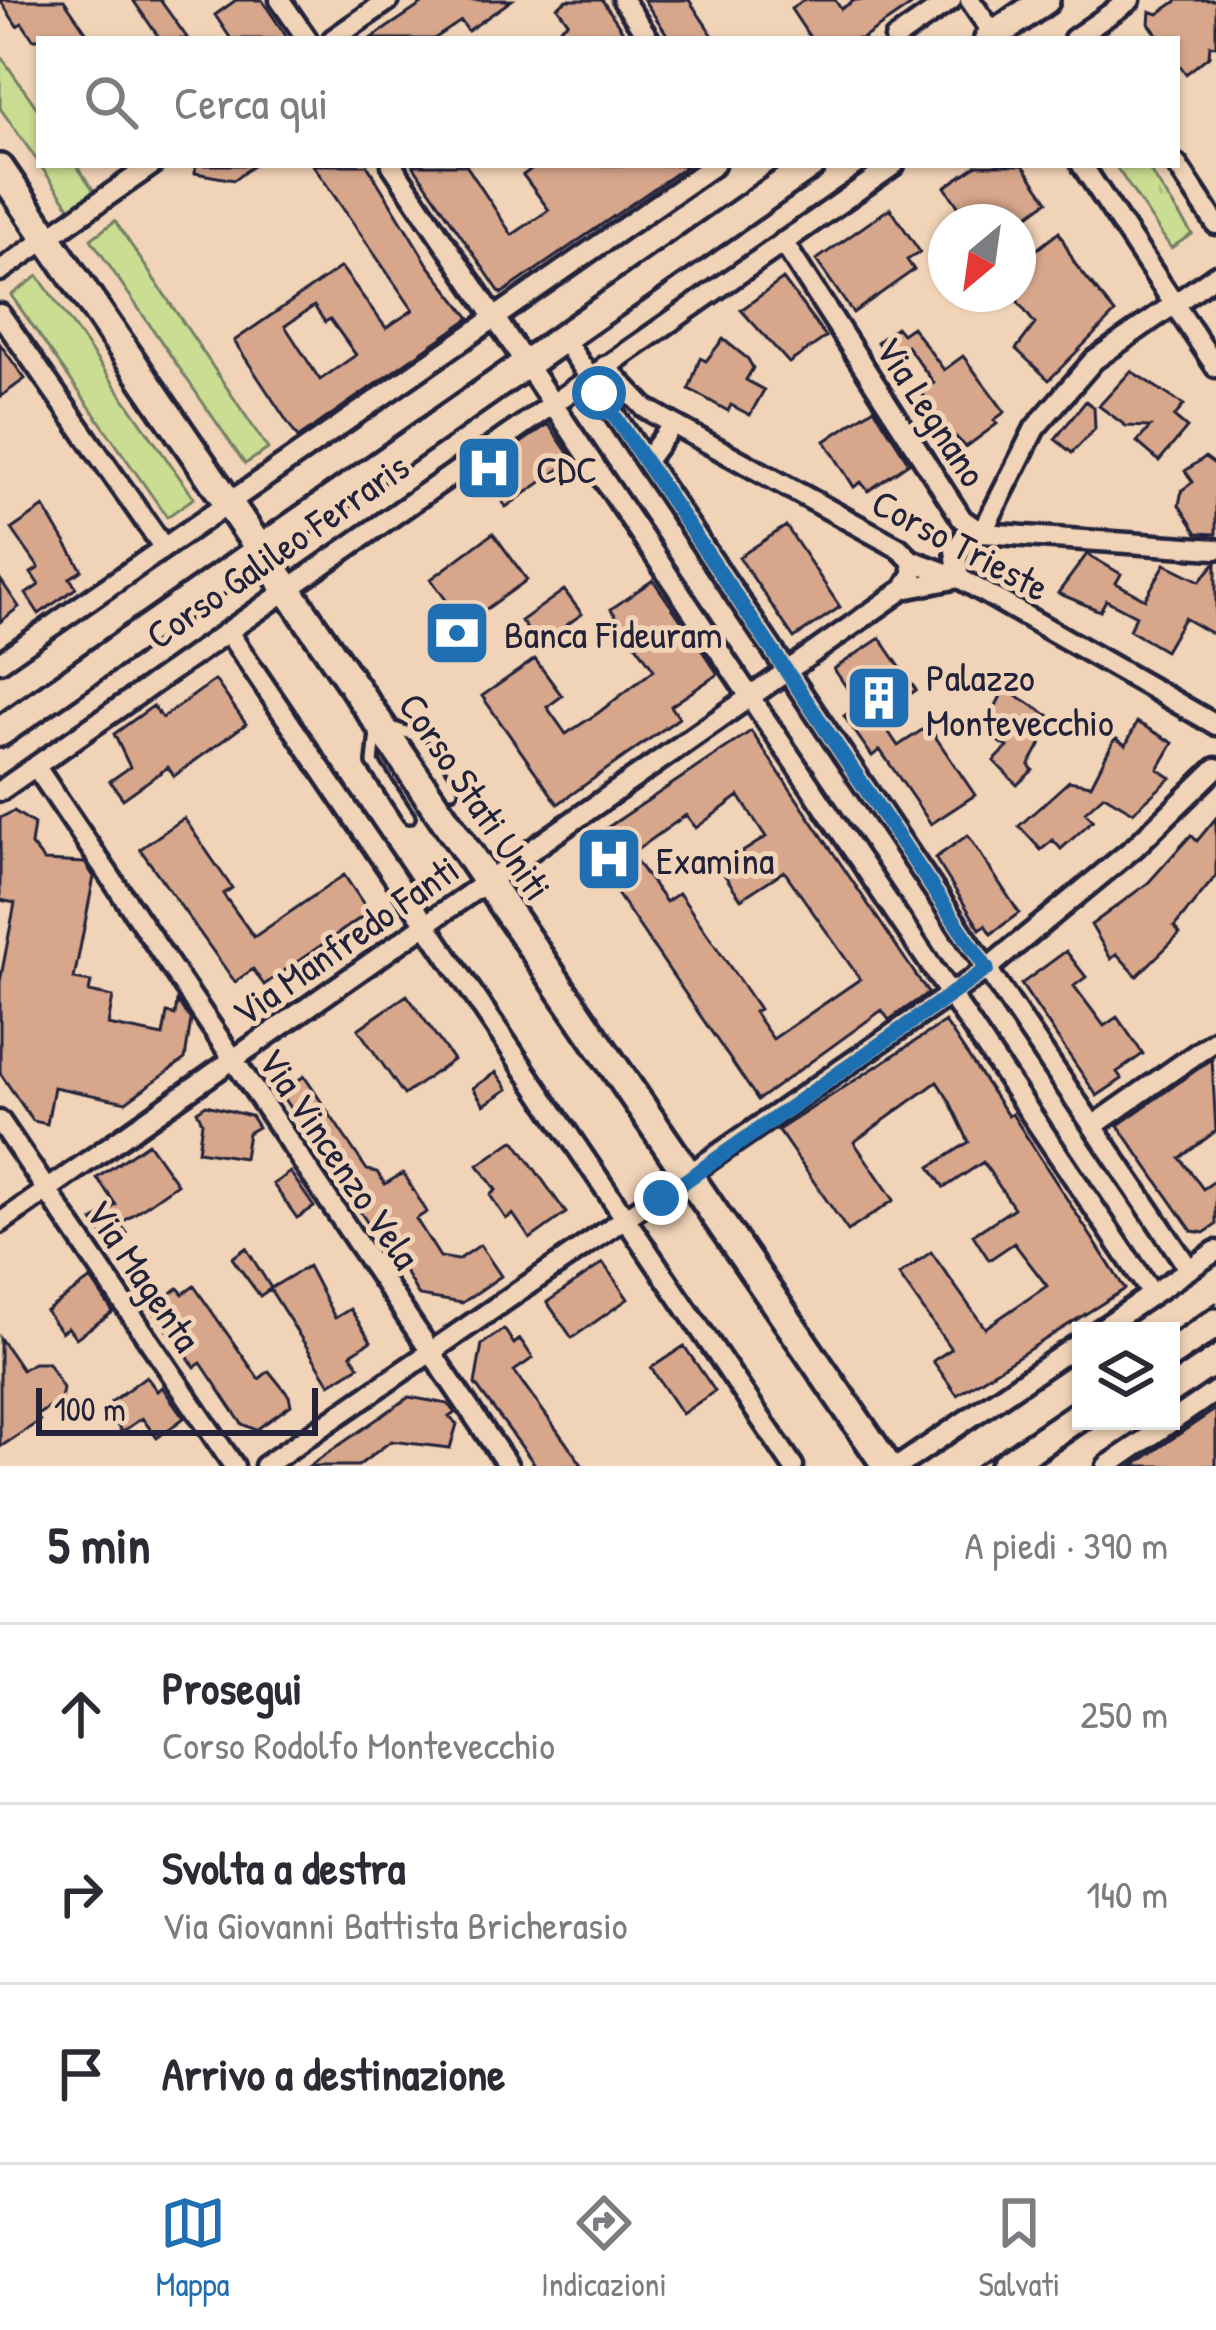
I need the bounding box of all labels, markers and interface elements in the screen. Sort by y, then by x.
search box [36,36,1180,168]
icon: search [78,69,144,135]
text: Cerca qui [174,72,328,133]
north arrow [928,204,1036,312]
street label: Via Legnano [864,326,1000,496]
route start [572,366,626,420]
hospital icon: CDC [454,433,524,503]
street label: Corso Galileo Ferraris [135,439,419,661]
place label: CDC [536,442,597,495]
street label: Corso Trieste [863,475,1059,613]
bank icon: Banca Fideuram [422,598,492,668]
place label: Banca Fideuram [504,607,723,660]
place label: Palazzo Montevecchio [926,650,1114,748]
building icon: Palazzo Montevecchio [844,663,914,733]
street label: Corso Stati Uniti [387,682,565,910]
hospital icon: Examina [574,824,644,894]
place label: Examina [656,833,774,886]
street label: Via Manfredo Fanti [221,842,469,1038]
street label: Via Vincenzo Vela [246,1037,434,1279]
route end [634,1171,688,1225]
street label: Via Magenta [74,1189,214,1361]
map controls [1072,1322,1180,1430]
button: layers [1072,1322,1180,1430]
scale bar [36,1382,318,1435]
text: 100 m [54,1387,126,1431]
text: 5 min [48,1510,150,1579]
text: A piedi · 390 m [965,1518,1168,1571]
text: Prosegui [162,1657,302,1718]
icon: ahead [48,1681,114,1747]
text: 250 m [1080,1687,1168,1740]
text: Corso Rodolfo Montevecchio [162,1718,555,1771]
text: Svolta a destra [162,1837,405,1898]
icon: right [48,1861,114,1927]
text: 140 m [1086,1867,1168,1920]
text: Via Giovanni Battista Bricherasio [162,1898,628,1951]
icon: arrive [48,2041,114,2107]
text: Arrivo a destinazione [162,2043,505,2104]
tab: Mappa [156,2190,230,2306]
tab: Indicazioni [541,2190,667,2306]
tab: Salvati [978,2190,1060,2306]

